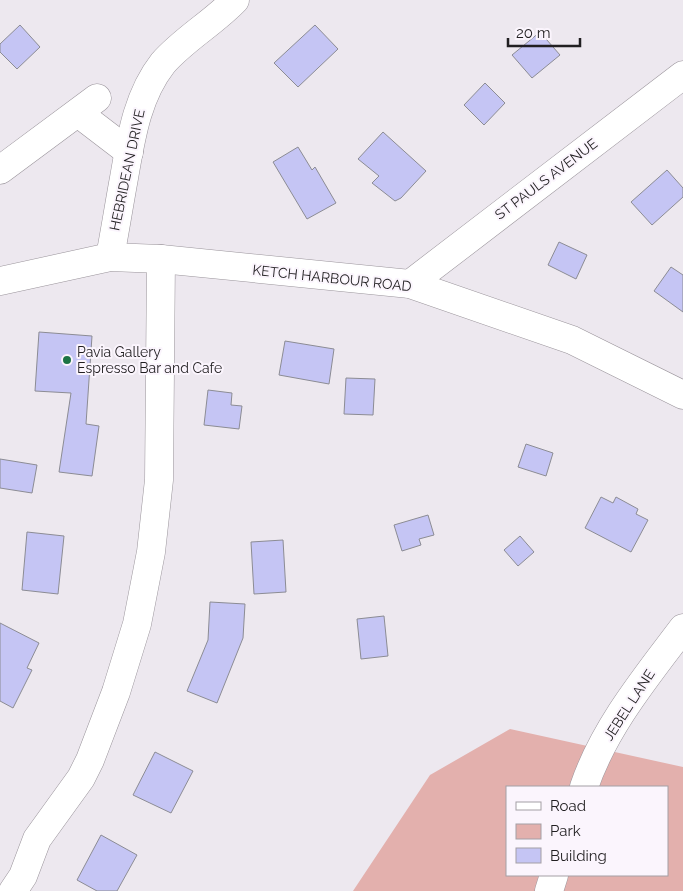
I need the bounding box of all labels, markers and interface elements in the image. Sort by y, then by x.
scale bar [508,15,580,47]
text: 20 m [516,24,551,42]
street label: HEBRIDEAN DRIVE [106,108,148,232]
street label: ST PAULS AVENUE [492,135,600,223]
street label: KETCH HARBOUR ROAD [252,262,412,294]
place label: Pavia Gallery Espresso Bar and Cafe [77,344,222,376]
marker: Pavia Gallery Espresso Bar and Cafe [61,354,73,366]
street label: JEBEL LANE [600,667,658,743]
legend [506,786,668,876]
text: Road [550,797,586,815]
text: Park [550,822,581,840]
text: Building [550,847,607,865]

